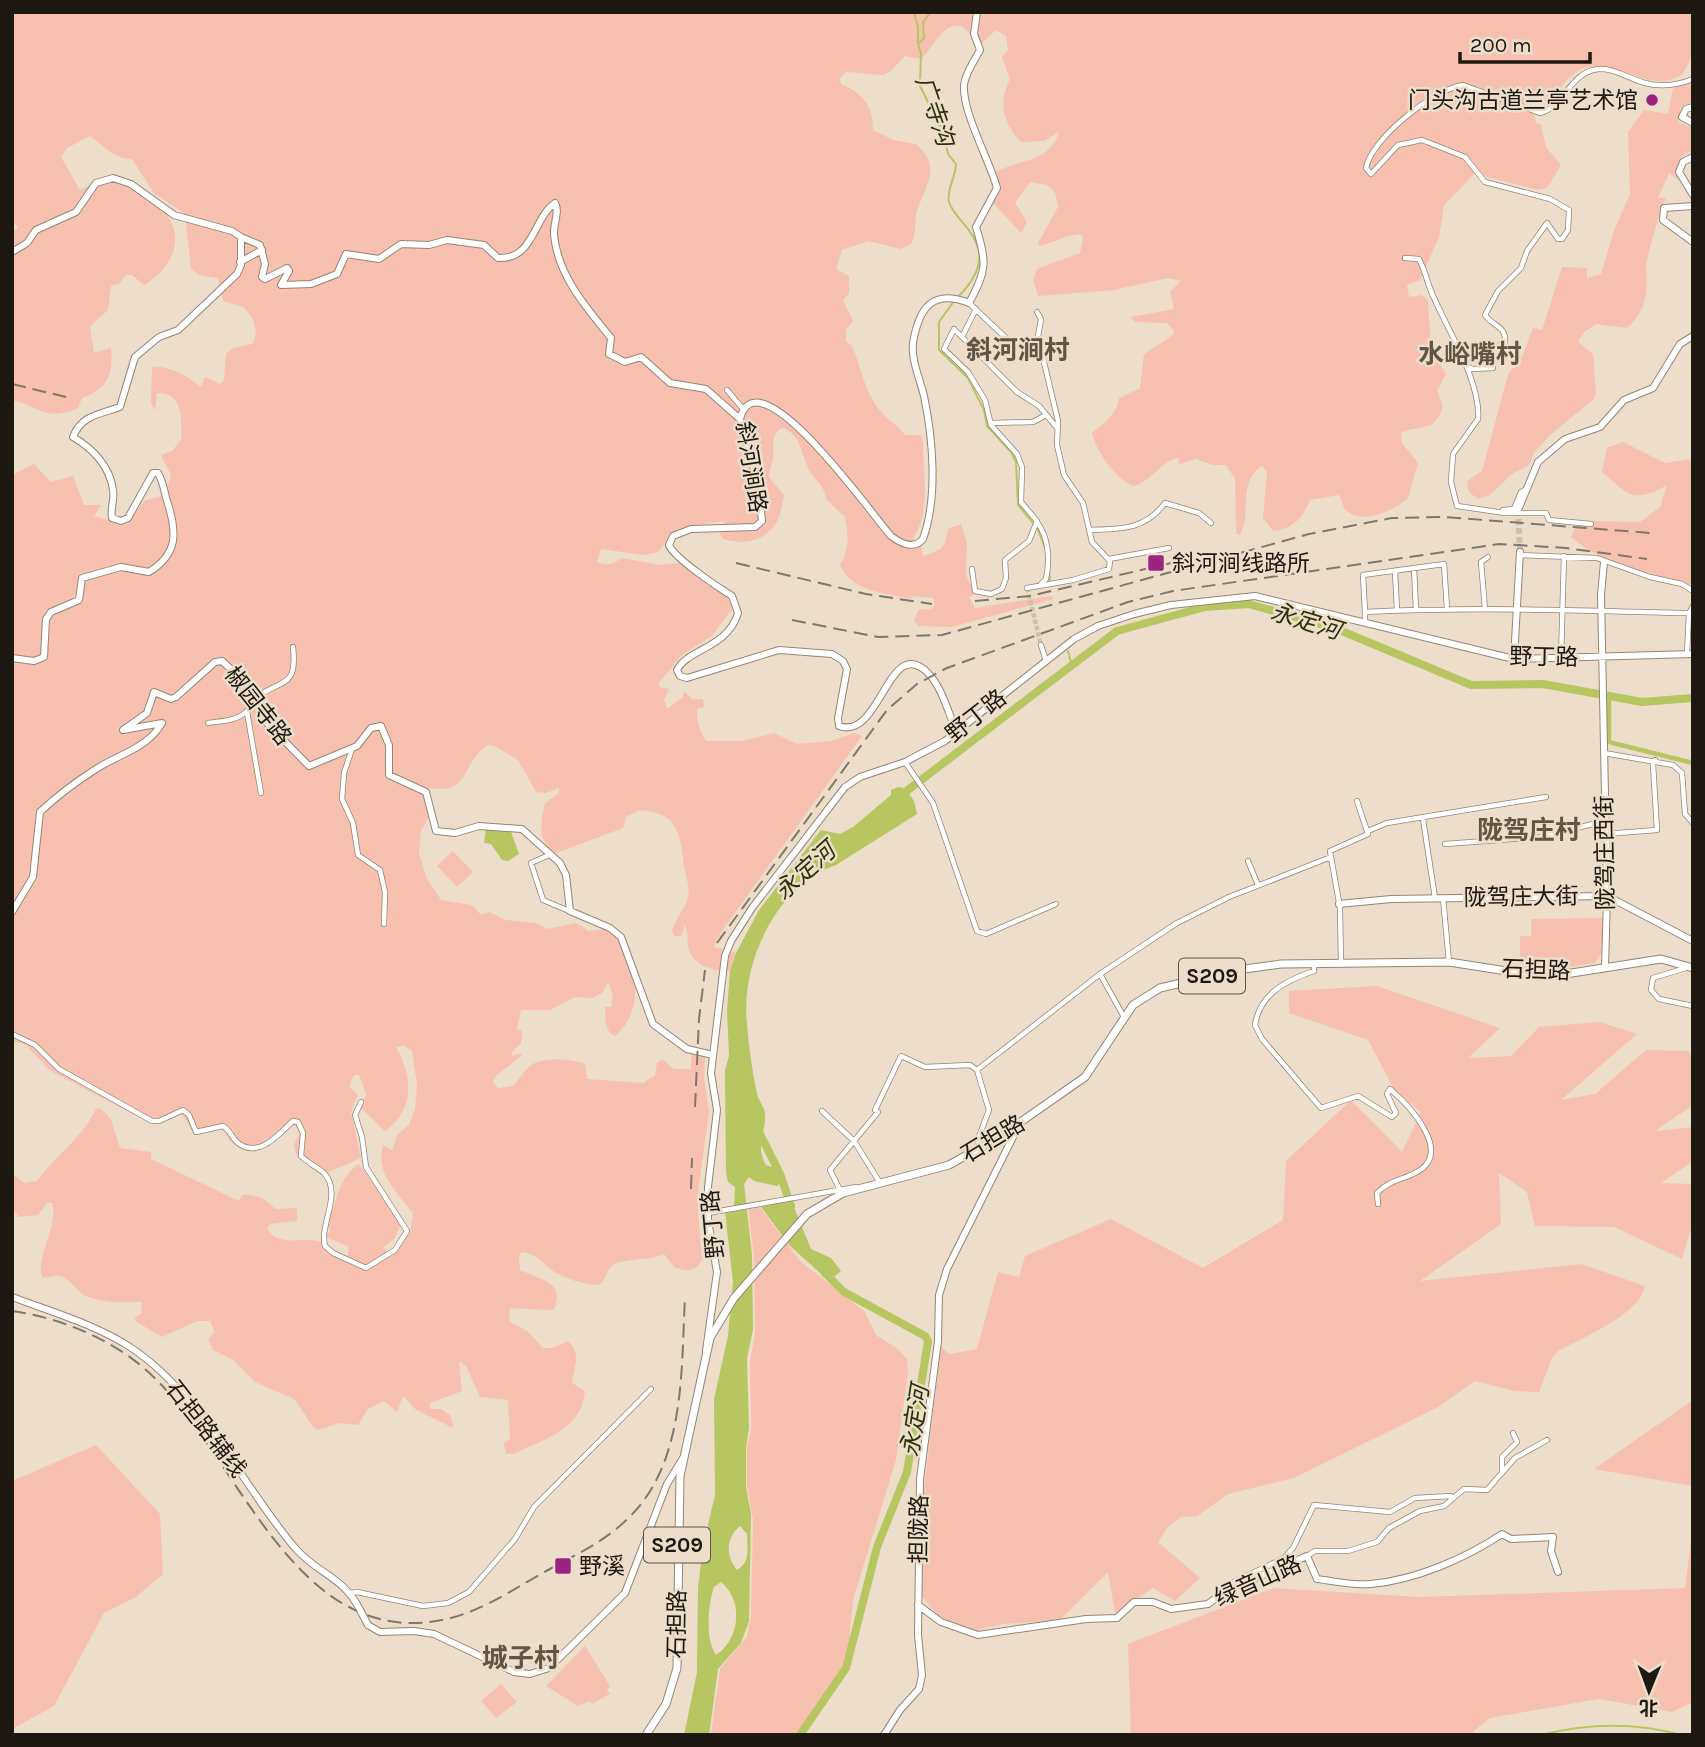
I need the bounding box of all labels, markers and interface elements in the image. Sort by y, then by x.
scale bar [1460,21,1590,65]
text: 200 m [1470,33,1532,57]
water label: 广寺沟 [910,72,961,152]
place label: 门头沟古道兰亭艺术馆 [1408,87,1638,114]
marker: 门头沟古道兰亭艺术馆 [1644,92,1660,108]
district label: 斜河涧村 [966,335,1070,366]
district label: 水峪嘴村 [1418,339,1522,370]
street label: 斜河涧路 [730,419,772,515]
place label: 斜河涧线路所 [1172,550,1310,577]
marker: 斜河涧线路所 [1146,553,1166,573]
water label: 永定河 [1267,597,1348,646]
street label: 野丁路 [1509,643,1579,671]
street label: 椒园寺路 [219,661,297,751]
street label: 野丁路 [941,684,1011,748]
street label: 陇驾庄西街 [1590,795,1620,911]
district label: 陇驾庄村 [1477,815,1581,846]
water label: 永定河 [769,834,844,905]
street label: 陇驾庄大街 [1463,882,1579,912]
street label: 石担路 [1501,955,1571,985]
road number: S209 [1179,958,1245,993]
street label: 石担路 [956,1110,1030,1168]
street label: 野丁路 [697,1188,729,1260]
street label: 石担路辅线 [160,1375,252,1483]
water label: 永定河 [896,1379,935,1459]
street label: 担陇路 [905,1494,933,1564]
road number: S209 [644,1528,710,1562]
street label: 绿音山路 [1210,1550,1306,1612]
place label: 野溪 [579,1553,625,1580]
marker: 野溪 [553,1556,573,1576]
street label: 石担路 [663,1589,691,1659]
district label: 城子村 [482,1643,560,1674]
north arrow [1614,1656,1684,1726]
text: 北 [1639,1696,1658,1718]

